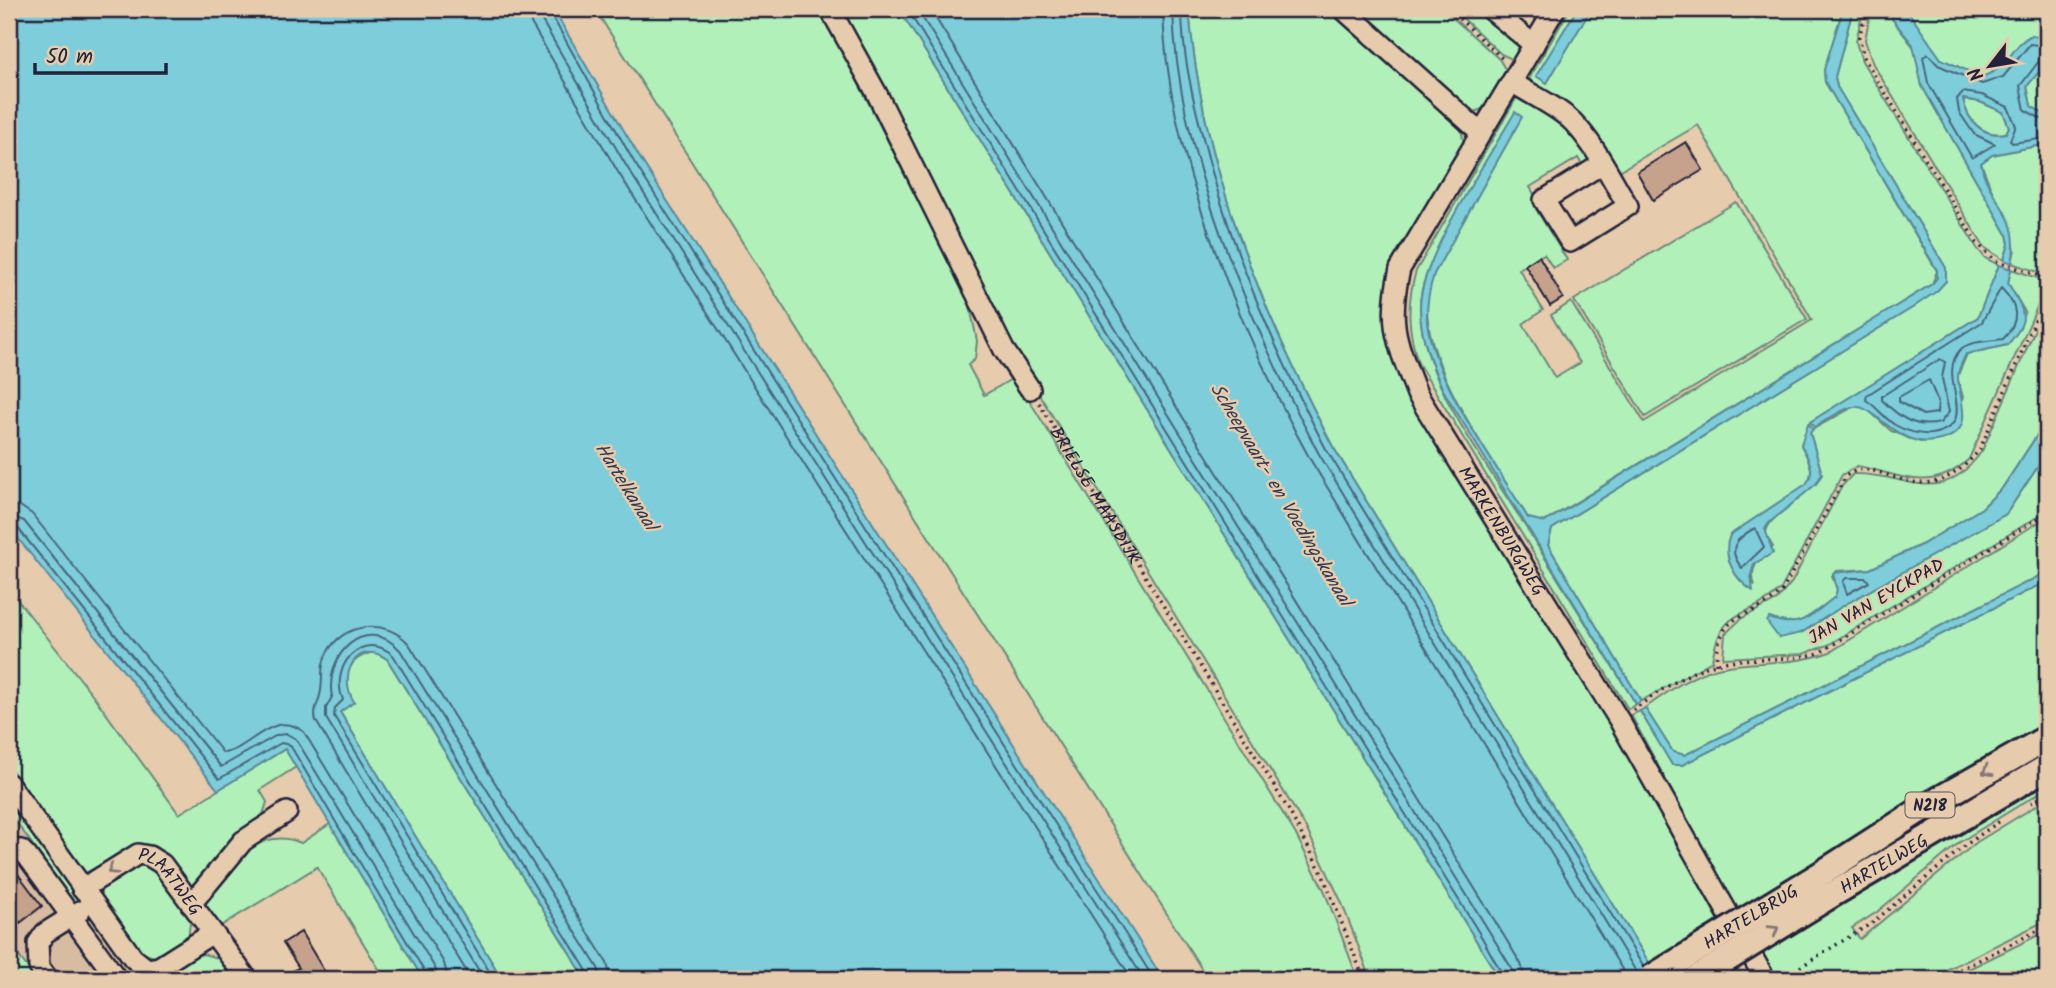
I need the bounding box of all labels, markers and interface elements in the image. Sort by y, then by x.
scale bar [35,32,166,76]
north arrow [1954,32,2024,102]
text: 50 m [46,41,93,74]
text: N [1961,61,1993,87]
water label: Scheepvaart- en Voedingskanaal [1202,378,1361,615]
street label: BRIELSE MAASDIJK [1041,421,1148,571]
water label: Hartelkanaal [586,437,666,540]
street label: MARKENBURGWEG [1449,461,1552,602]
street label: JAN VAN EYCKPAD [1803,551,1951,653]
one-way arrow [1982,763,1995,776]
road number: N218 [1906,792,1954,818]
street label: HARTELWEG [1835,827,1935,903]
street label: PLAATWEG [136,841,209,922]
one-way arrow [107,861,120,874]
street label: HARTELBRUG [1698,878,1805,959]
one-way arrow [1766,926,1779,939]

